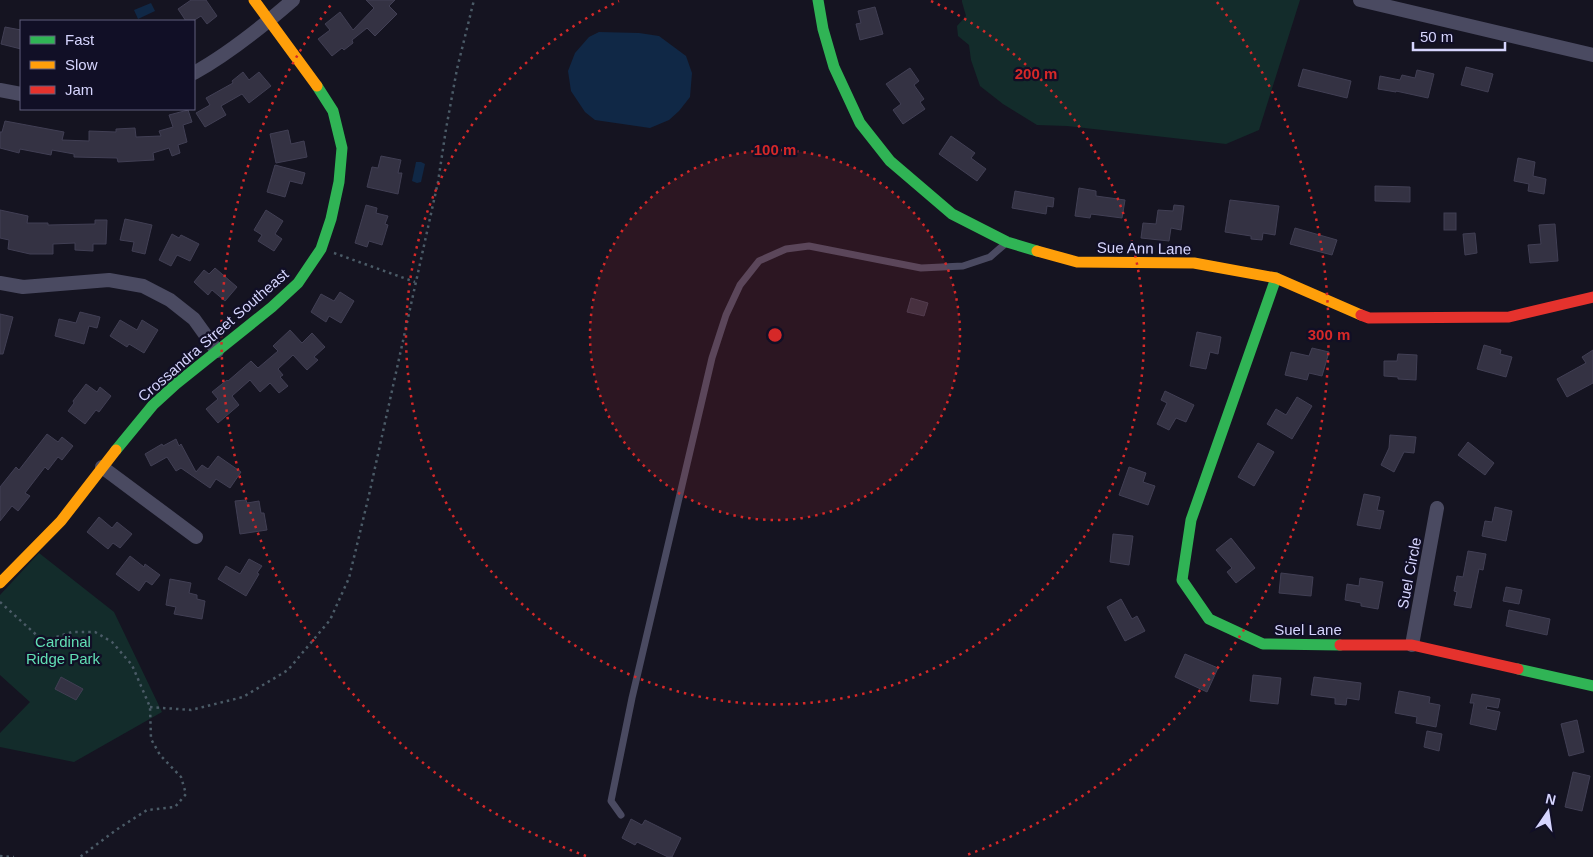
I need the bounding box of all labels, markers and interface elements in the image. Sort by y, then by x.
legend [20,20,195,110]
scale bar [1413,20,1506,52]
text: 50 m [1420,28,1453,45]
text: Fast [65,31,95,48]
text: Slow [65,56,98,73]
text: 200 m [1015,65,1057,82]
text: Jam [65,81,93,98]
text: 100 m [754,141,796,158]
street label: Sue Ann Lane [1097,239,1191,257]
street label: Crossandra Street Southeast [134,265,292,405]
centre of rings [766,326,784,344]
text: 300 m [1308,326,1350,343]
street label: Suel Circle [1394,536,1424,610]
street label: Suel Lane [1274,621,1342,638]
park label: Cardinal Ridge Park [26,633,101,667]
north arrow [1523,787,1573,837]
text: N [1544,790,1558,808]

